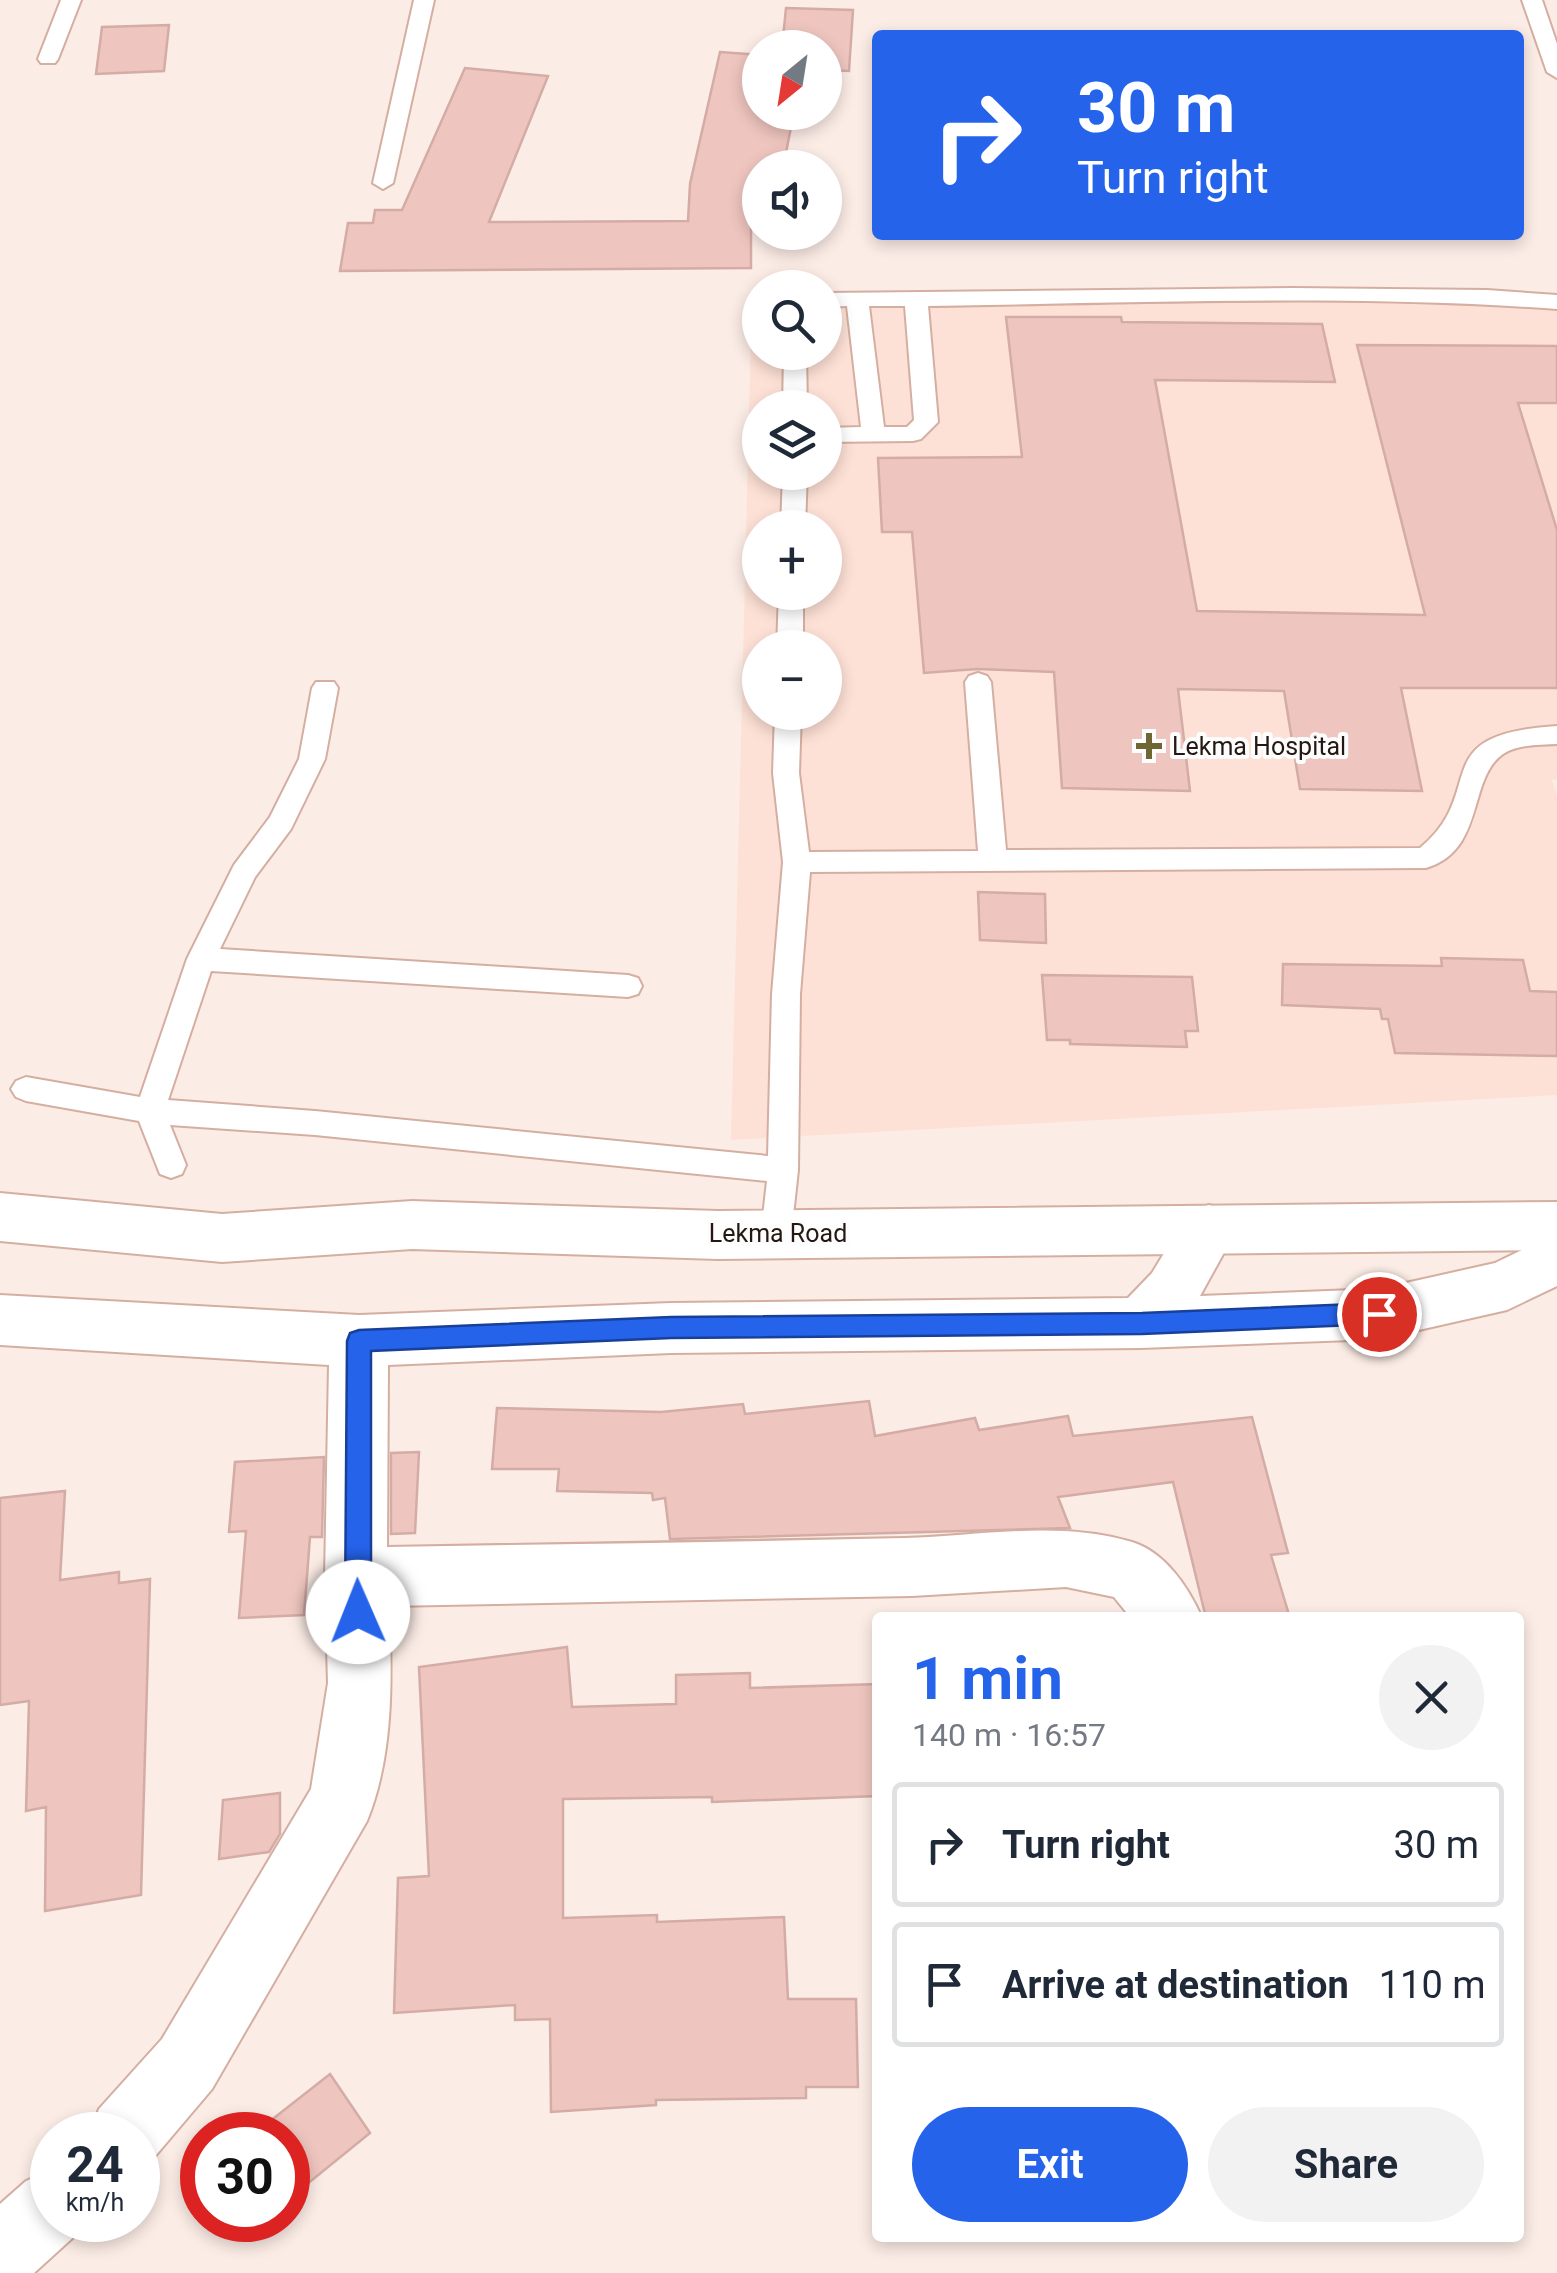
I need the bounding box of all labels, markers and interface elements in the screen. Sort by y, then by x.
north arrow [742,30,842,130]
map controls [742,30,842,730]
text: 30 m [1077,67,1235,149]
icon: right [912,70,1042,200]
button: sound [742,150,842,250]
text: Turn right [1077,151,1269,204]
button: search [742,270,842,370]
button: layers [742,390,842,490]
button: + [742,510,842,610]
button: − [742,630,842,730]
place label: Lekma Hospital [1172,732,1346,761]
marker: Lekma Hospital [1136,733,1162,759]
street label: Lekma Road [709,1219,847,1248]
pin [1337,1272,1422,1357]
icon: arrive [1352,1287,1407,1342]
position arrow [306,1560,410,1664]
text: 1 min [912,1643,1063,1714]
button: close [1379,1645,1484,1750]
text: 140 m · 16:57 [912,1716,1106,1754]
icon: right [917,1817,972,1872]
text: Turn right [1002,1823,1170,1867]
text: 30 m [1394,1823,1479,1867]
icon: arrive [917,1957,972,2012]
text: Arrive at destination [1002,1963,1349,2007]
text: 110 m [1379,1963,1486,2007]
button: Exit [912,2107,1188,2222]
button: Share [1208,2107,1484,2222]
speed limit sign: 30 [180,2112,310,2242]
text: 24 [66,2136,124,2194]
text: km/h [66,2188,124,2217]

